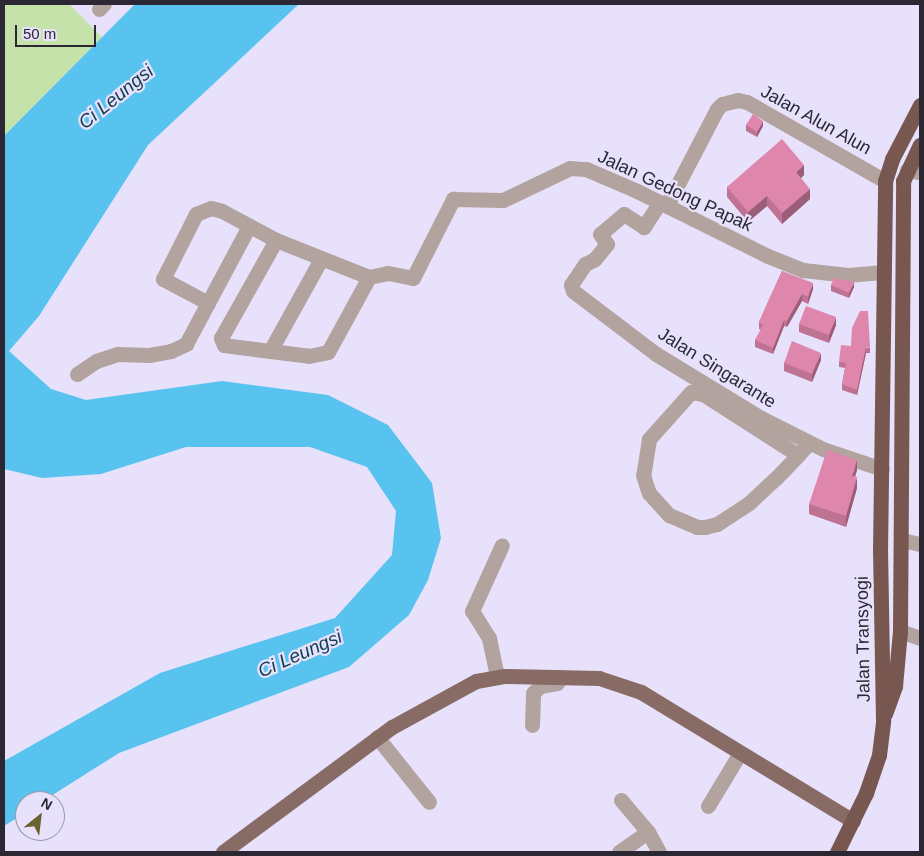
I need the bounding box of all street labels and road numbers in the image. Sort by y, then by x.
street label: Jalan Alun Alun [756,80,876,160]
street label: Jalan Gedong Papak [594,146,756,236]
street label: Jalan Singarante [654,323,780,413]
street label: Jalan Transyogi [851,576,875,702]

